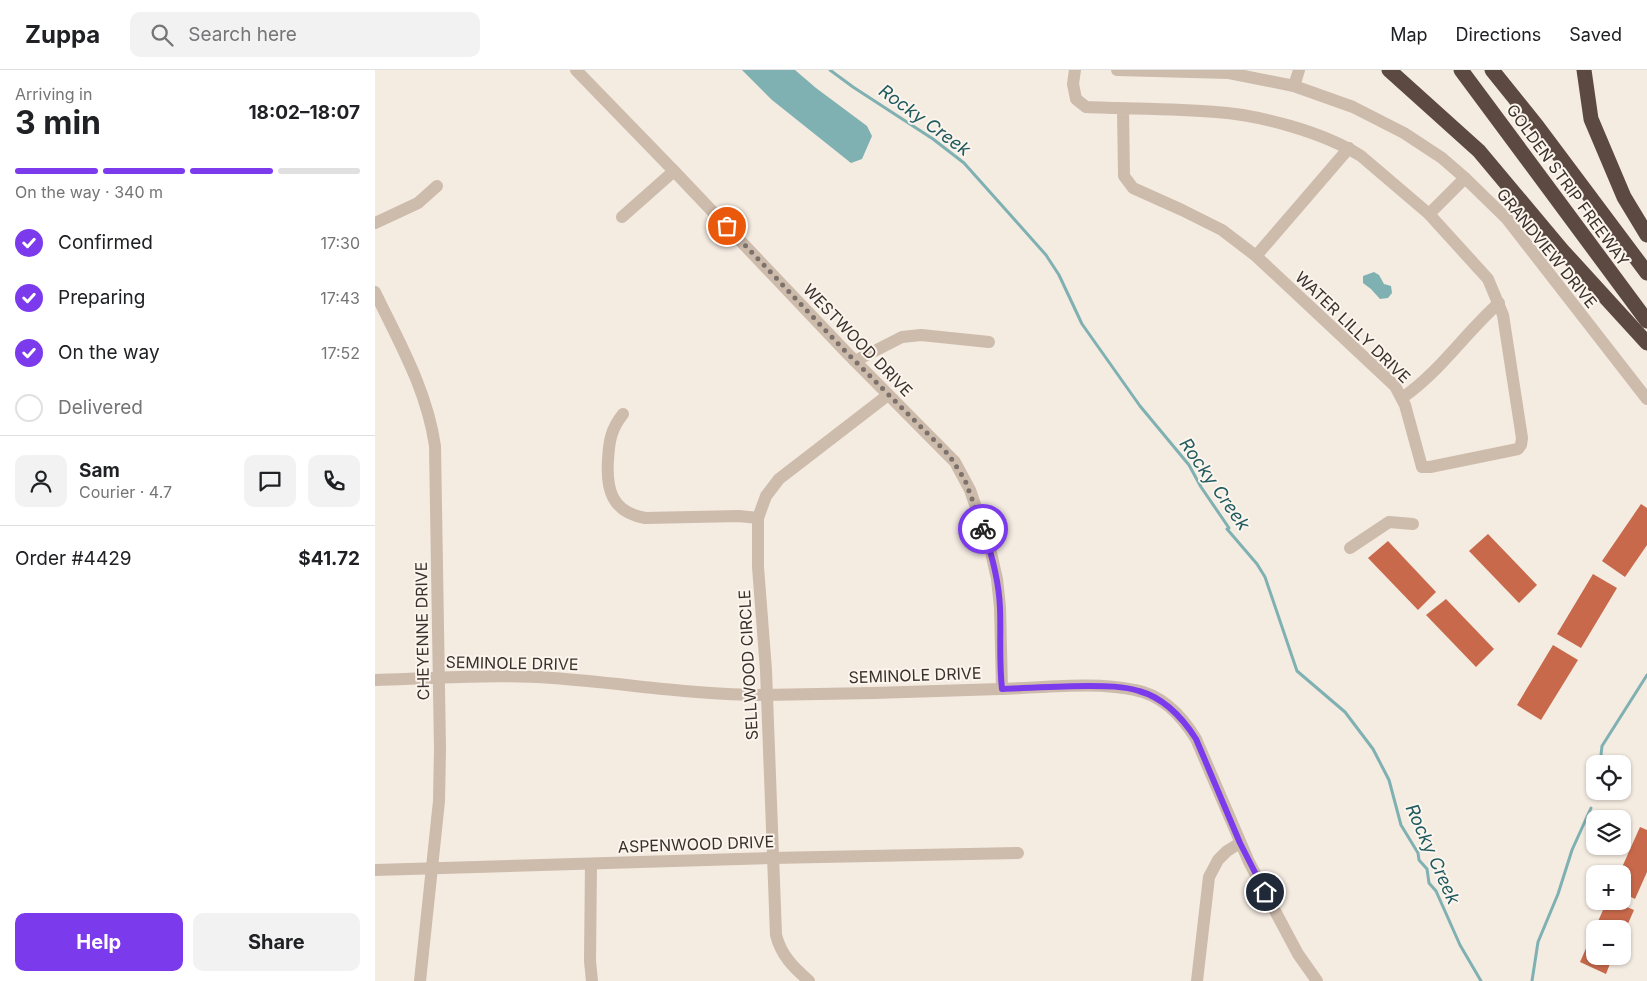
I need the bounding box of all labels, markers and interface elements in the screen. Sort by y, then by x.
search box [130,12,480,57]
text: Zuppa [25,20,100,49]
icon: search [148,21,176,49]
text: Search here [188,23,297,46]
text: Map [1390,24,1428,45]
text: Directions [1456,24,1541,45]
text: Saved [1569,24,1622,45]
water label: Rocky Creek [875,80,976,161]
text: Arriving in [15,84,92,104]
street label: GOLDEN STRIP FREEWAY [1502,100,1634,270]
text: 18:02–18:07 [248,101,360,124]
text: 3 min [15,103,101,142]
text: On the way · 340 m [15,182,163,202]
street label: GRANDVIEW DRIVE [1493,184,1601,312]
pin [706,205,748,247]
icon: bag [713,212,741,240]
icon: check [15,229,43,257]
text: Confirmed [58,231,153,254]
text: 17:30 [320,233,360,253]
street label: WATER LILLY DRIVE [1291,267,1415,387]
street label: WESTWOOD DRIVE [799,279,917,401]
icon: check [15,284,43,312]
text: Preparing [58,286,145,309]
text: 17:43 [320,288,360,308]
icon: check [15,339,43,367]
text: On the way [58,341,160,364]
text: 17:52 [321,343,360,363]
text: Delivered [58,396,143,419]
water label: Rocky Creek [1176,434,1255,535]
button: person [15,455,67,507]
button: chat [244,455,296,507]
button: phone [308,455,360,507]
text: Sam [79,459,120,482]
text: Courier · 4.7 [79,482,172,502]
courier [958,504,1008,554]
icon: bike [969,515,997,543]
text: Order #4429 [15,547,132,570]
text: $41.72 [298,547,360,570]
street label: CHEYENNE DRIVE [411,561,433,701]
street label: SELLWOOD CIRCLE [734,589,762,741]
street label: SEMINOLE DRIVE [445,652,579,674]
street label: SEMINOLE DRIVE [848,663,982,687]
map controls [1586,755,1631,965]
button: locate [1586,755,1631,800]
water label: Rocky Creek [1402,801,1465,908]
button: layers [1586,810,1631,855]
street label: ASPENWOOD DRIVE [618,831,774,857]
button: + [1586,865,1631,910]
pin [1244,871,1286,913]
icon: home [1251,878,1279,906]
button: Help [15,913,183,971]
button: Share [193,913,360,971]
button: − [1586,920,1631,965]

